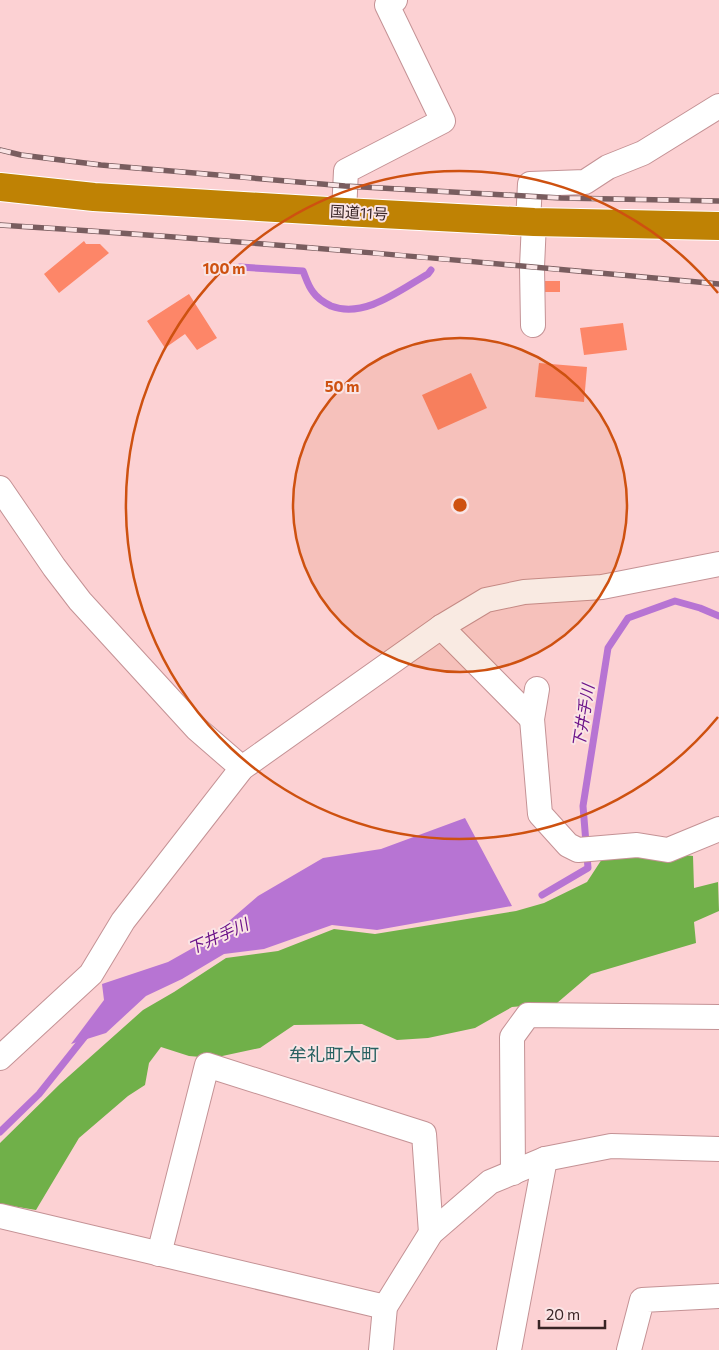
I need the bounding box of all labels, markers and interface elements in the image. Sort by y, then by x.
street label: 国道11号 [330,202,388,223]
text: 100 m [203,259,245,277]
text: 50 m [325,377,359,395]
centre of rings [451,496,469,514]
water label: 下井手川 [568,681,597,749]
water label: 下井手川 [185,913,253,957]
district label: 牟礼町大町 [289,1043,379,1065]
scale bar [539,1298,605,1330]
text: 20 m [546,1305,580,1323]

